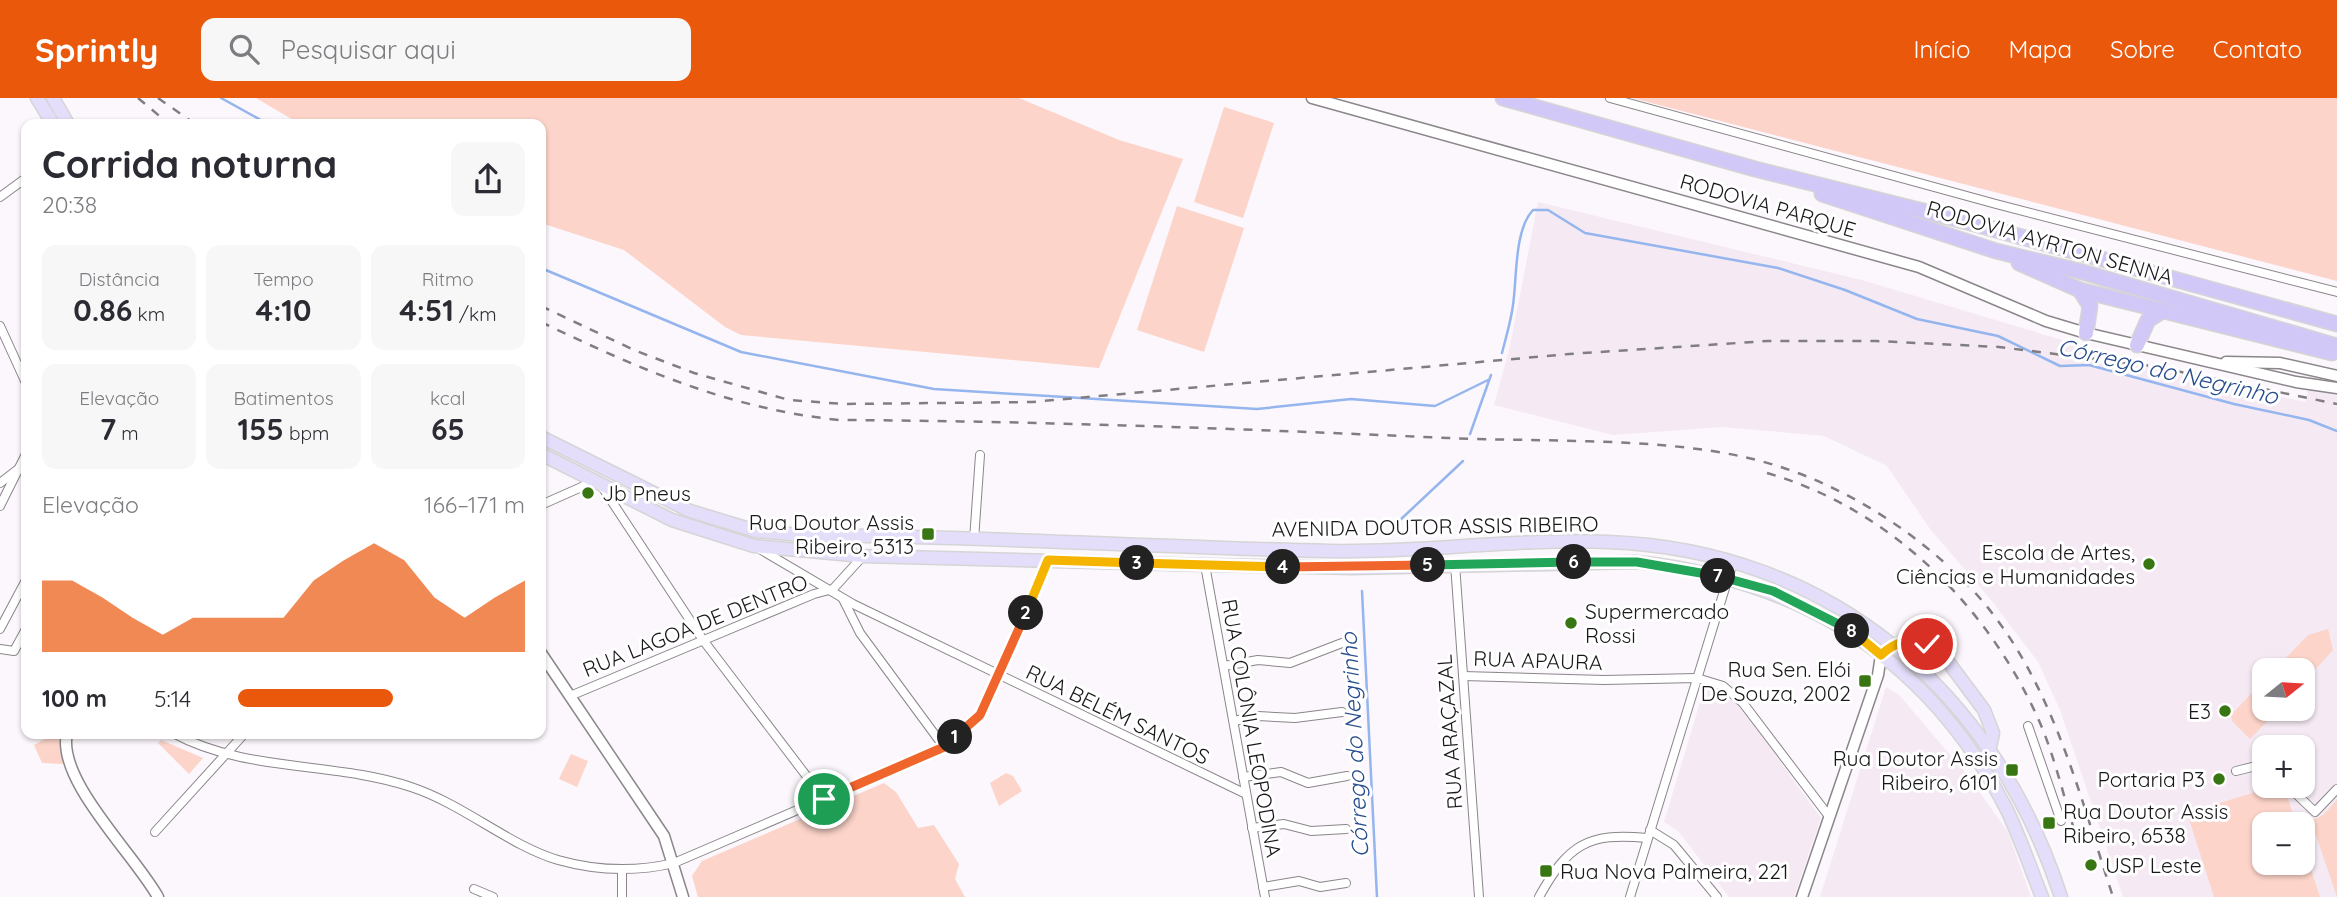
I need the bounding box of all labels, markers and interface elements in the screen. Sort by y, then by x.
search box [201,18,691,81]
text: Sprintly [35,29,159,70]
icon: search [225,30,263,68]
text: Pesquisar aqui [281,33,456,66]
text: Início [1913,34,1970,64]
text: Mapa [2008,34,2072,64]
text: Sobre [2110,34,2175,64]
text: Contato [2213,34,2302,64]
text: Corrida noturna [42,140,337,188]
button: share [451,142,525,216]
street label: RODOVIA PARQUE [1677,167,1859,243]
text: 20:38 [42,190,97,219]
street label: RODOVIA AYRTON SENNA [1924,194,2176,290]
text: Distância [79,267,160,291]
text: Tempo [253,267,314,291]
text: Ritmo [422,267,474,291]
text: 0.86 [73,291,132,329]
text: 4:10 [256,291,311,329]
text: 4:51 [399,291,454,329]
text: km [132,302,165,326]
text: /km [454,302,497,326]
water label: Córrego do Negrinho [2055,332,2282,411]
text: Elevação [79,386,159,410]
text: Batimentos [233,386,334,410]
text: kcal [430,386,466,410]
text: 7 [100,410,116,448]
text: 155 [238,410,284,448]
text: 65 [431,410,465,448]
text: m [116,421,139,445]
text: bpm [284,421,329,445]
place label: Jb Pneus [602,480,691,506]
marker: Jb Pneus [580,485,596,501]
text: Elevação [42,490,139,519]
text: 166–171 m [424,490,525,519]
place label: Rua Doutor Assis Ribeiro, 5313 [749,509,914,559]
street label: AVENIDA DOUTOR ASSIS RIBEIRO [1271,510,1599,542]
marker: Rua Doutor Assis Ribeiro, 5313 [920,526,936,542]
place label: Escola de Artes, Ciências e Humanidades [1896,539,2135,589]
pin: 6 [1556,545,1592,580]
pin: 3 [1120,546,1154,580]
pin: 5 [1410,547,1446,582]
text: 6 [1568,549,1579,573]
text: 3 [1131,550,1142,574]
pin: 4 [1266,550,1300,584]
text: 5 [1422,552,1433,576]
text: 4 [1277,554,1288,578]
marker: Escola de Artes, Ciências e Humanidades [2141,556,2157,572]
pin: 7 [1700,559,1736,594]
text: 7 [1712,563,1723,587]
street label: RUA LAGOA DE DENTRO [579,568,811,682]
pin: 2 [1009,596,1044,630]
street label: RUA COLÔNIA LEOPODINA [1216,597,1288,859]
place label: Supermercado Rossi [1585,598,1729,648]
text: 2 [1020,600,1031,624]
pin: 8 [1834,614,1870,648]
pin [1897,614,1957,674]
marker: Supermercado Rossi [1563,615,1579,631]
text: 8 [1846,618,1857,642]
icon: check [1908,625,1946,663]
water label: Córrego do Negrinho [1334,631,1374,858]
street label: RUA APAURA [1473,645,1603,675]
street label: RUA ARAÇAZAL [1431,654,1467,810]
place label: Rua Sen. Elói De Souza, 2002 [1701,656,1851,706]
street label: RUA BELÉM SANTOS [1022,658,1214,770]
north arrow [2252,658,2315,721]
map controls [2252,658,2315,875]
marker: Rua Sen. Elói De Souza, 2002 [1857,673,1873,689]
text: 100 m [42,684,107,713]
text: 5:14 [154,684,191,713]
place label: E3 [2188,698,2211,724]
marker: E3 [2217,703,2233,719]
pin: 1 [937,720,972,754]
text: 1 [951,724,958,748]
button: + [2252,735,2315,798]
place label: Rua Doutor Assis Ribeiro, 6101 [1833,745,1998,795]
marker: Rua Doutor Assis Ribeiro, 6101 [2004,762,2020,778]
place label: Portaria P3 [2098,766,2205,792]
pin [794,769,854,829]
marker: Portaria P3 [2211,771,2227,787]
icon: arrive [805,780,843,818]
place label: Rua Doutor Assis Ribeiro, 6538 [2063,798,2228,848]
button: − [2252,812,2315,875]
marker: Rua Doutor Assis Ribeiro, 6538 [2041,815,2057,831]
place label: USP Leste [2105,852,2202,878]
marker: USP Leste [2083,857,2099,873]
place label: Rua Nova Palmeira, 221 [1560,858,1789,884]
marker: Rua Nova Palmeira, 221 [1538,863,1554,879]

